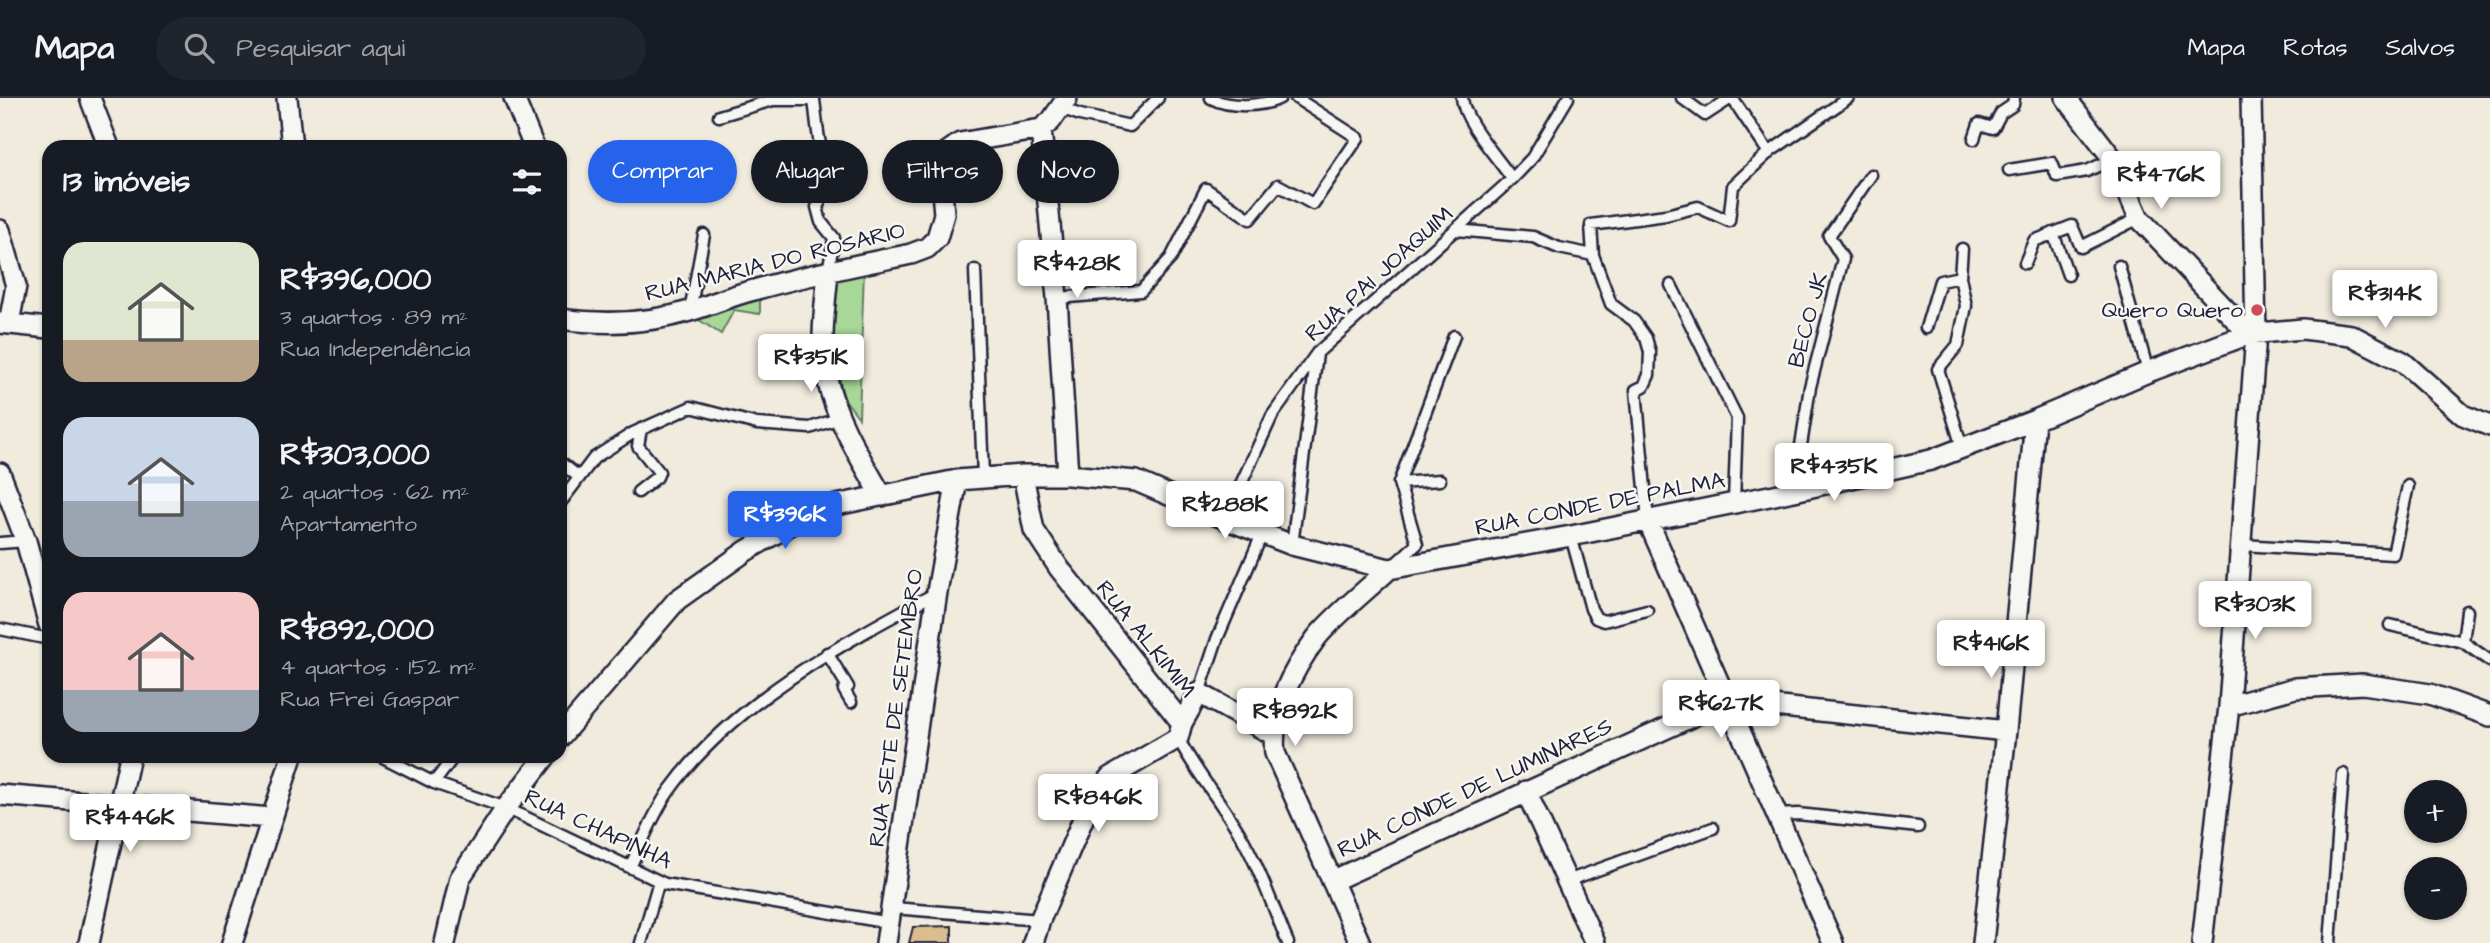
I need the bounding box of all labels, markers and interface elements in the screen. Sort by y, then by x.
search box [156,17,646,80]
text: Mapa [35,25,114,71]
icon: search [180,29,218,67]
text: Pesquisar aqui [236,30,405,66]
text: Mapa [2187,31,2245,65]
text: Rotas [2283,31,2348,65]
text: Salvos [2386,31,2455,65]
chip: Comprar [588,140,737,203]
chip: Alugar [751,140,868,203]
chip: Filtros [882,140,1003,203]
chip: Novo [1017,140,1119,203]
pin: R$476K [2104,152,2218,211]
text: R$476K [2117,158,2205,190]
text: 13 imóveis [63,161,190,203]
icon: filters [508,163,546,201]
street label: RUA PAI JOAQUIM [1298,199,1460,349]
street label: RUA MARIA DO ROSARIO [642,214,908,310]
pin: R$428K [1020,240,1134,300]
text: R$428K [1034,247,1120,279]
text: R$396,000 [280,259,431,301]
street label: BECO JK [1780,269,1836,371]
icon: home [119,270,203,354]
pin: R$314K [2328,271,2442,330]
text: R$314K [2348,277,2422,309]
place label: Quero Quero [2101,294,2243,326]
text: 3 quartos · 89 m² [280,301,468,333]
marker: Quero Quero [2249,302,2265,318]
text: Rua Independência [280,333,470,365]
pin: R$351K [754,334,868,394]
text: R$351K [774,341,848,373]
text: R$303,000 [280,434,430,476]
pin: R$435K [1777,444,1891,503]
icon: home [119,445,203,529]
text: R$435K [1791,450,1877,482]
street label: RUA CONDE DE PALMA [1472,464,1728,544]
text: 2 quartos · 62 m² [280,476,469,508]
pin: R$288K [1168,482,1282,541]
text: R$288K [1182,488,1268,520]
pin: R$396K [728,491,842,551]
text: R$396K [744,498,826,530]
text: Apartamento [280,508,417,540]
street label: RUA SETE DE SETEMBRO [861,567,931,849]
street label: RUA ALKIMIM [1089,573,1203,705]
pin: R$303K [2198,582,2312,641]
text: R$303K [2214,588,2296,620]
text: R$892,000 [280,609,434,651]
icon: home [119,620,203,704]
pin: R$416K [1934,620,2048,680]
text: R$416K [1953,627,2029,659]
text: 4 quartos · 152 m² [280,651,476,683]
pin: R$627K [1664,680,1778,740]
text: Rua Frei Gaspar [280,683,459,715]
text: R$627K [1679,687,1763,719]
pin: R$892K [1238,688,1352,748]
text: R$892K [1253,695,1337,727]
street label: RUA CONDE DE LUMINARES [1332,710,1618,866]
pin: R$846K [1041,774,1155,834]
map controls [2404,780,2467,920]
button: + [2404,780,2467,843]
street label: RUA CHAPINHA [519,781,677,877]
text: R$846K [1054,781,1142,813]
pin: R$446K [73,794,187,854]
text: R$446K [86,801,174,833]
button: − [2404,857,2467,920]

